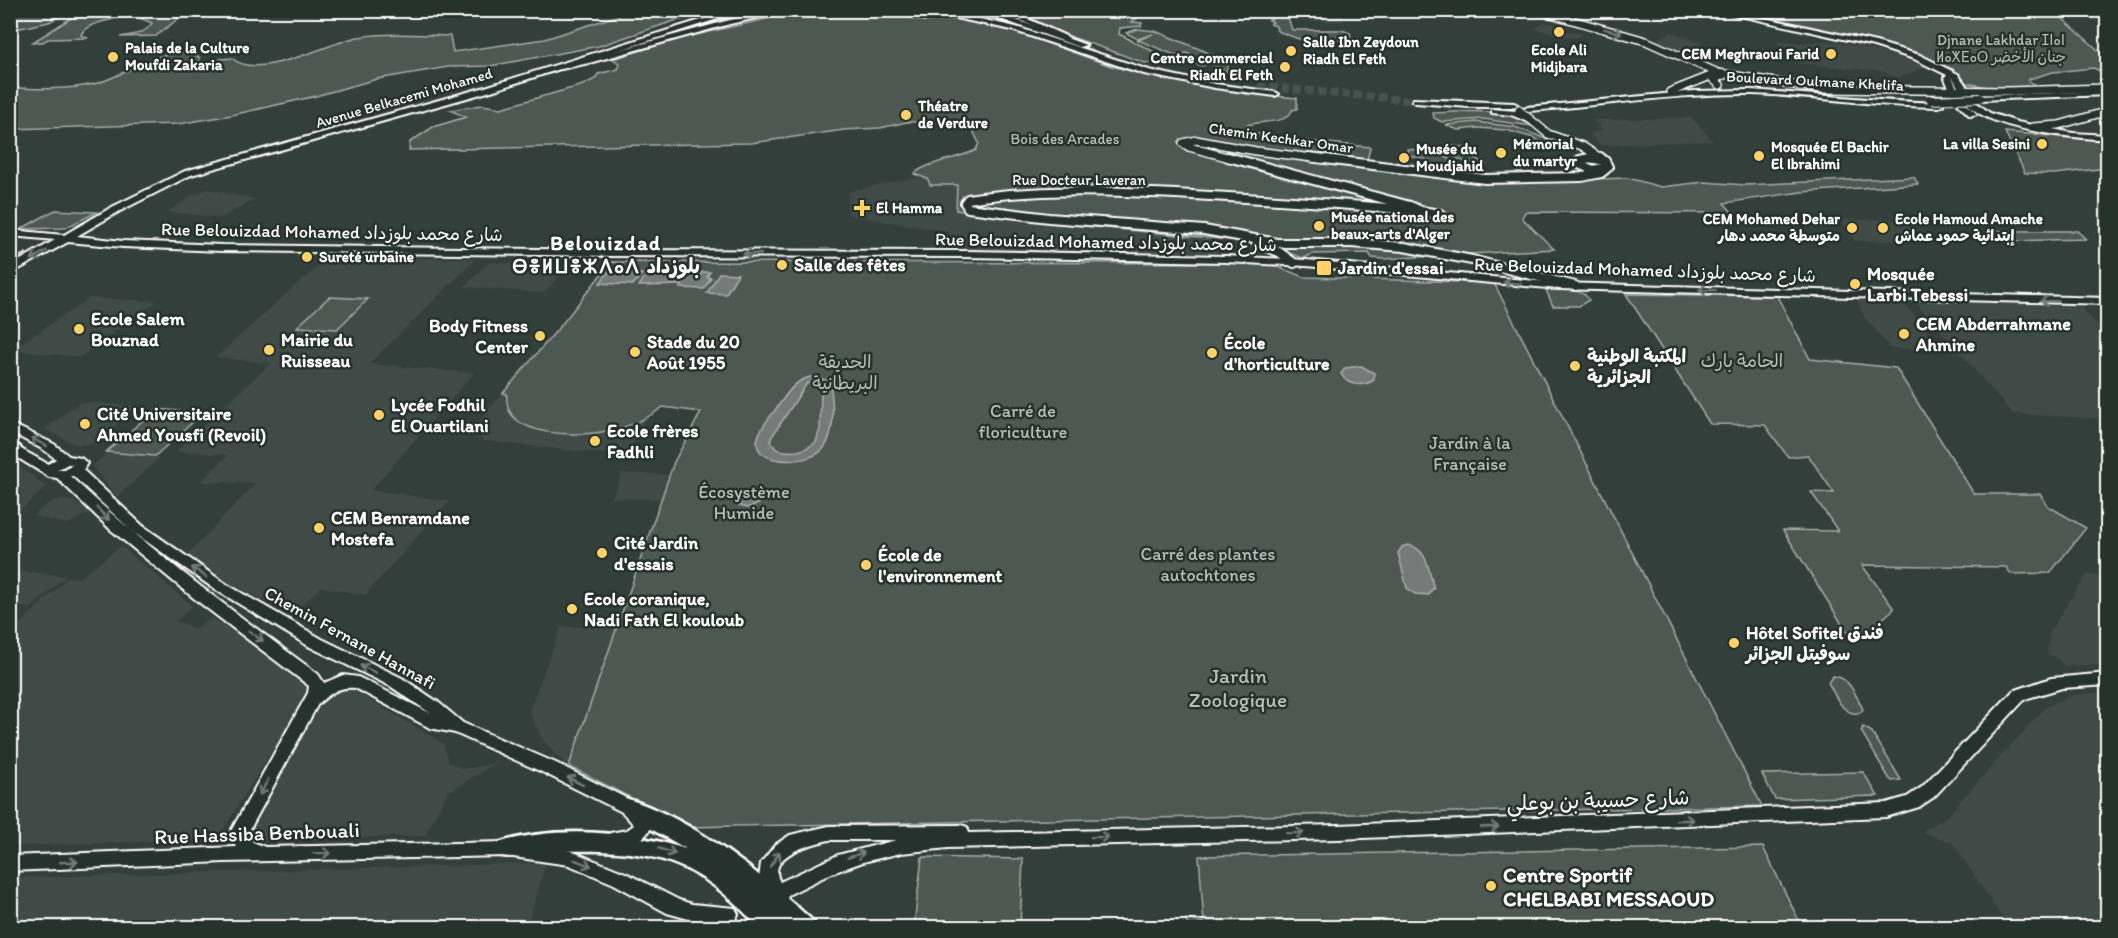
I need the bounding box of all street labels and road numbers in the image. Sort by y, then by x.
street label: Avenue Belkacemi Mohamed [314,64,494,132]
street label: Boulevard Oulmane Khelifa [1726,67,1904,95]
street label: Chemin Kechkar Omar [1208,119,1354,157]
street label: Rue Docteur Laveran [1012,171,1146,189]
street label: Rue Belouizdad Mohamed شارع محمد بلوزداد [161,218,503,247]
street label: Rue Belouizdad Mohamed شارع محمد بلوزداد [935,228,1277,257]
street label: Rue Belouizdad Mohamed شارع محمد بلوزداد [1474,253,1816,288]
street label: Chemin Fernane Hannafi [261,582,439,694]
street label: شارع حسيبة بن بوعلي [1506,784,1690,823]
street label: Rue Hassiba Benbouali [154,817,360,849]

